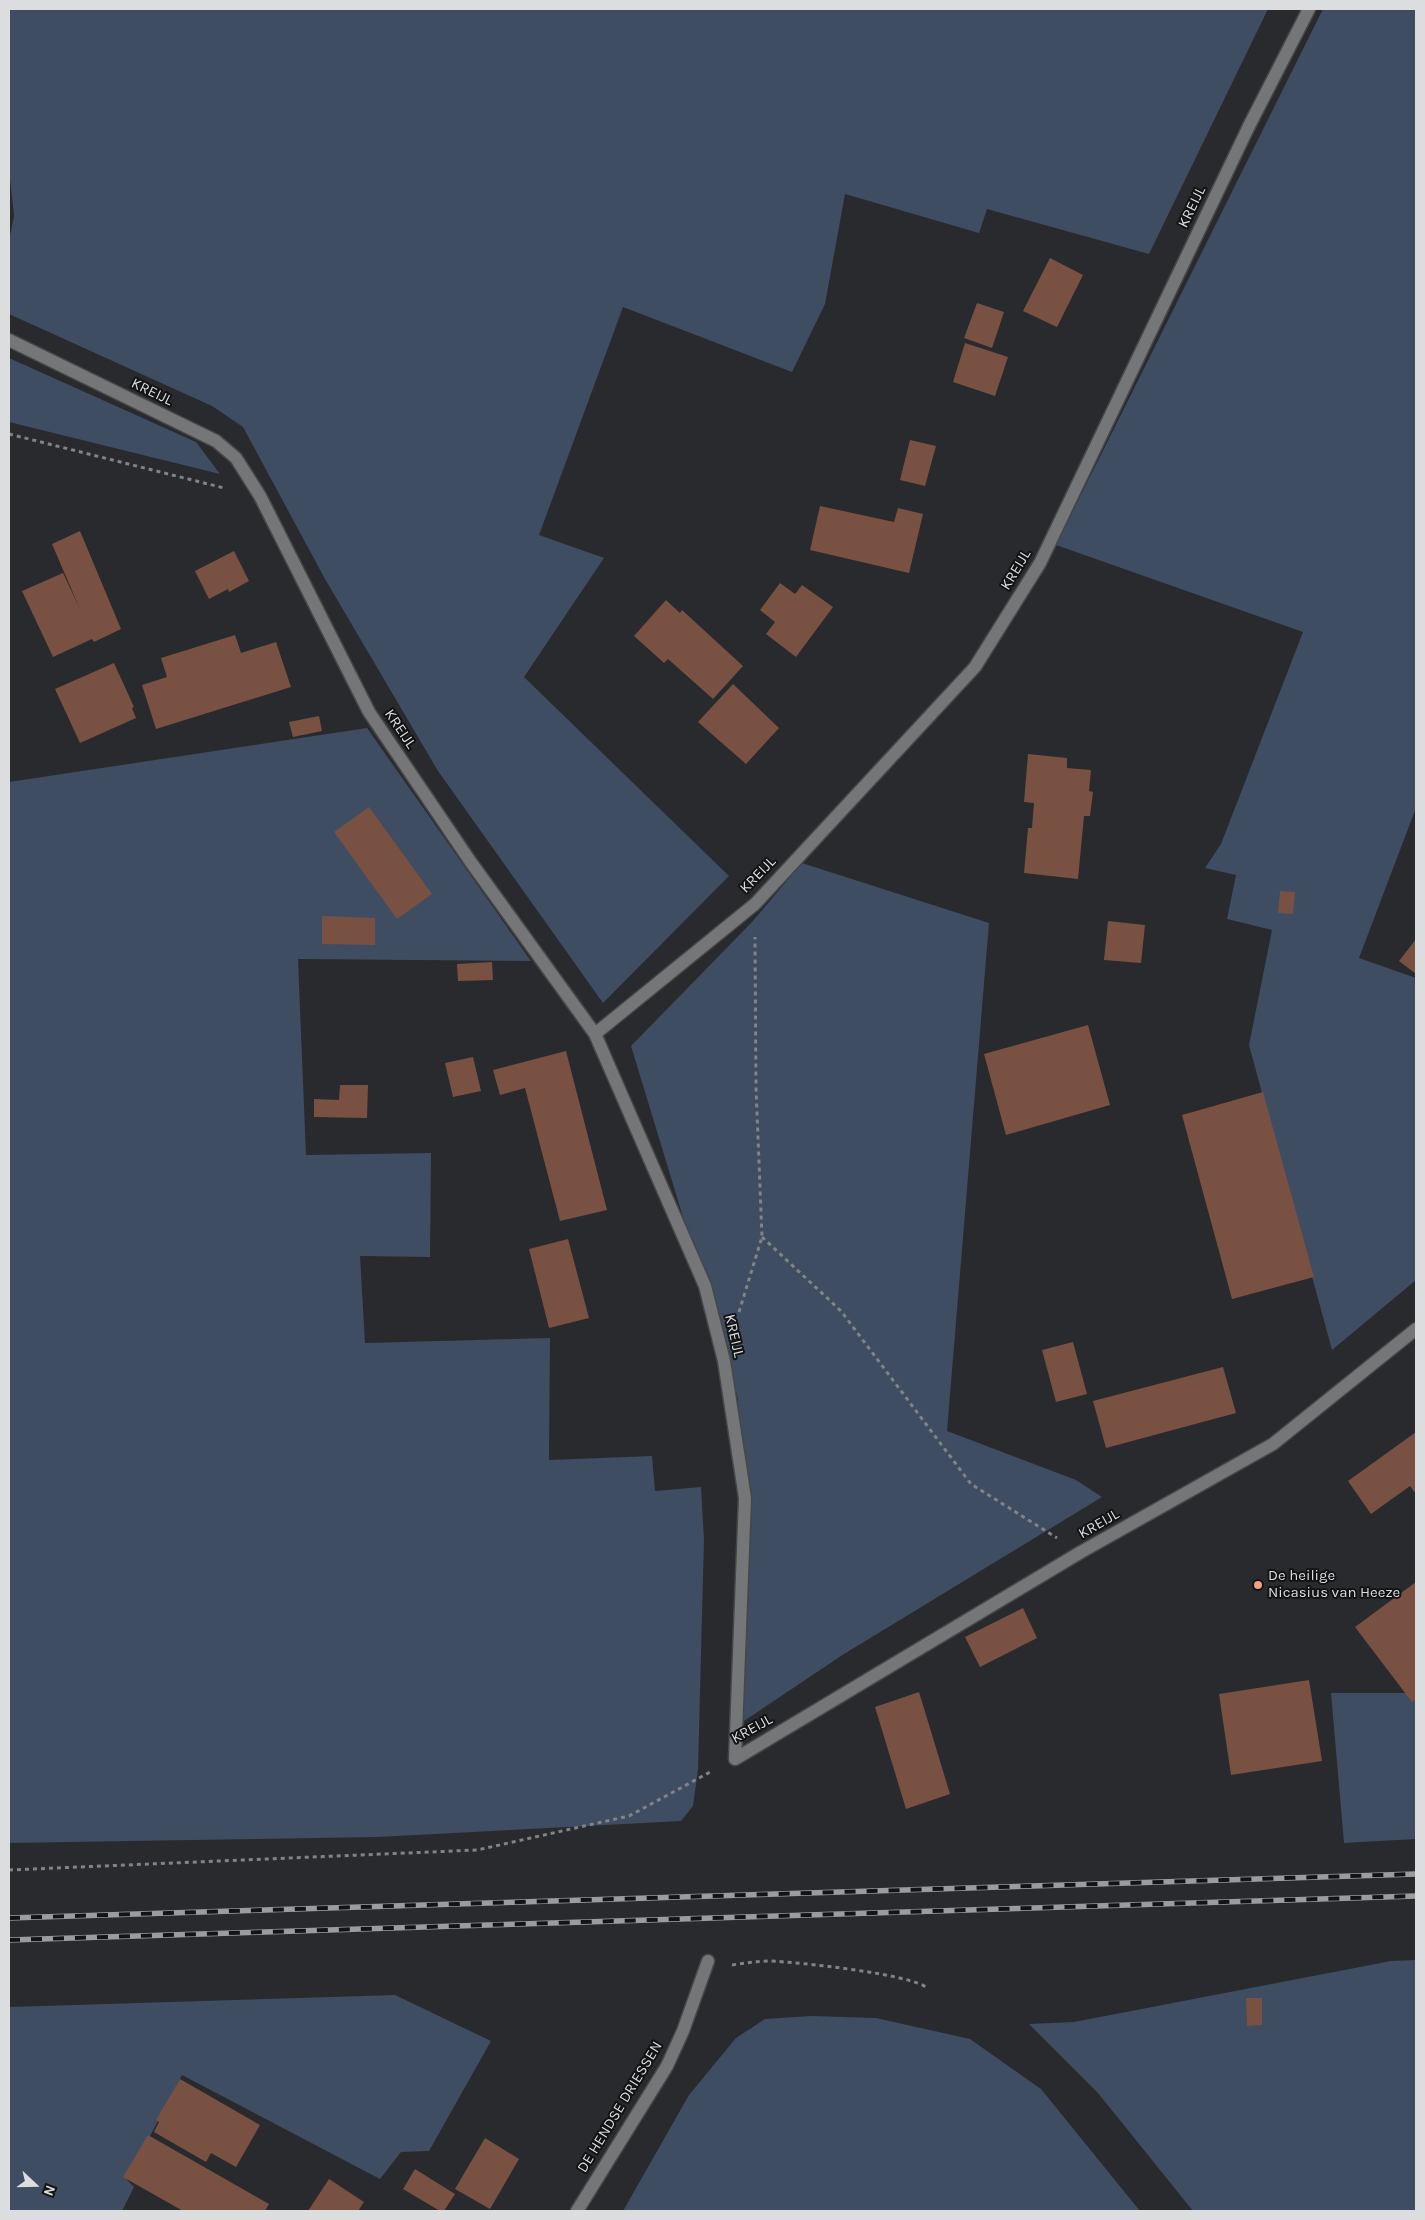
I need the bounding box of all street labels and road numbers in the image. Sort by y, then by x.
street label: KREIJL [1174,183,1210,231]
street label: KREIJL [128,374,176,410]
street label: KREIJL [997,547,1035,593]
street label: KREIJL [380,706,420,752]
street label: KREIJL [736,853,780,897]
street label: KREIJL [720,1313,748,1359]
street label: KREIJL [1075,1505,1123,1543]
street label: KREIJL [728,1710,776,1748]
street label: DE HENDSE DRIESSEN [574,2038,666,2176]

